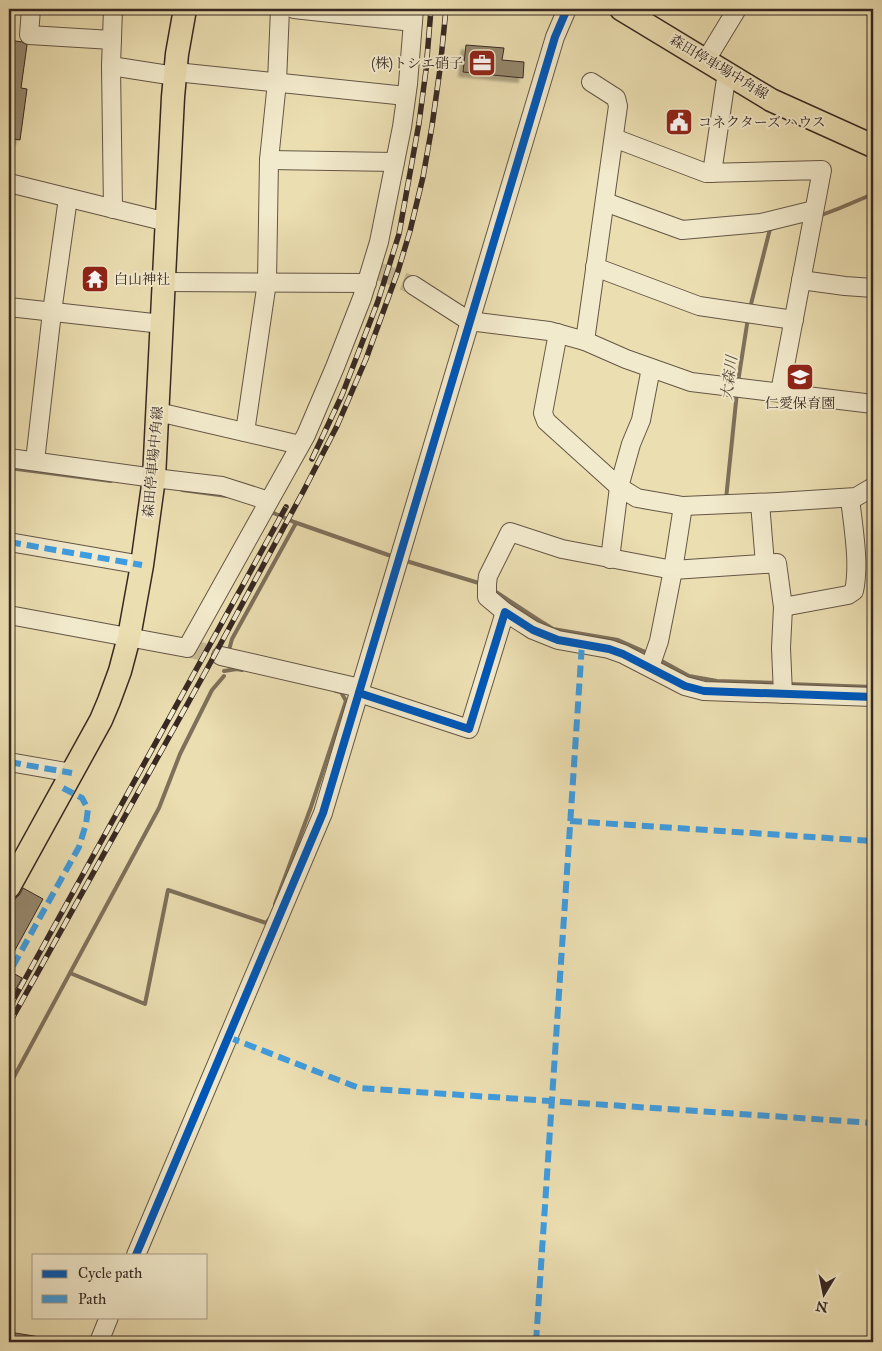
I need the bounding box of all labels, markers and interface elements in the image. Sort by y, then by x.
street label: 森田停車場中角線 [667,31,771,103]
office icon: (株)トシエ硝子 [467,48,497,78]
place label: (株)トシエ硝子 [371,55,463,73]
public building icon: コネクターズ ハウス [664,107,694,137]
place label: コネクターズ ハウス [698,114,826,131]
temple icon: 白山神社 [80,264,110,294]
place label: 白山神社 [114,271,170,288]
water label: 大森川 [717,353,741,401]
school or university icon: 仁愛保育園 [785,362,815,392]
place label: 仁愛保育園 [765,395,835,412]
street label: 森田停車場中角線 [140,405,166,519]
legend [32,1254,208,1318]
text: Cycle path [78,1264,143,1282]
north arrow [800,1268,850,1318]
text: Path [78,1290,107,1308]
text: N [814,1297,829,1316]

